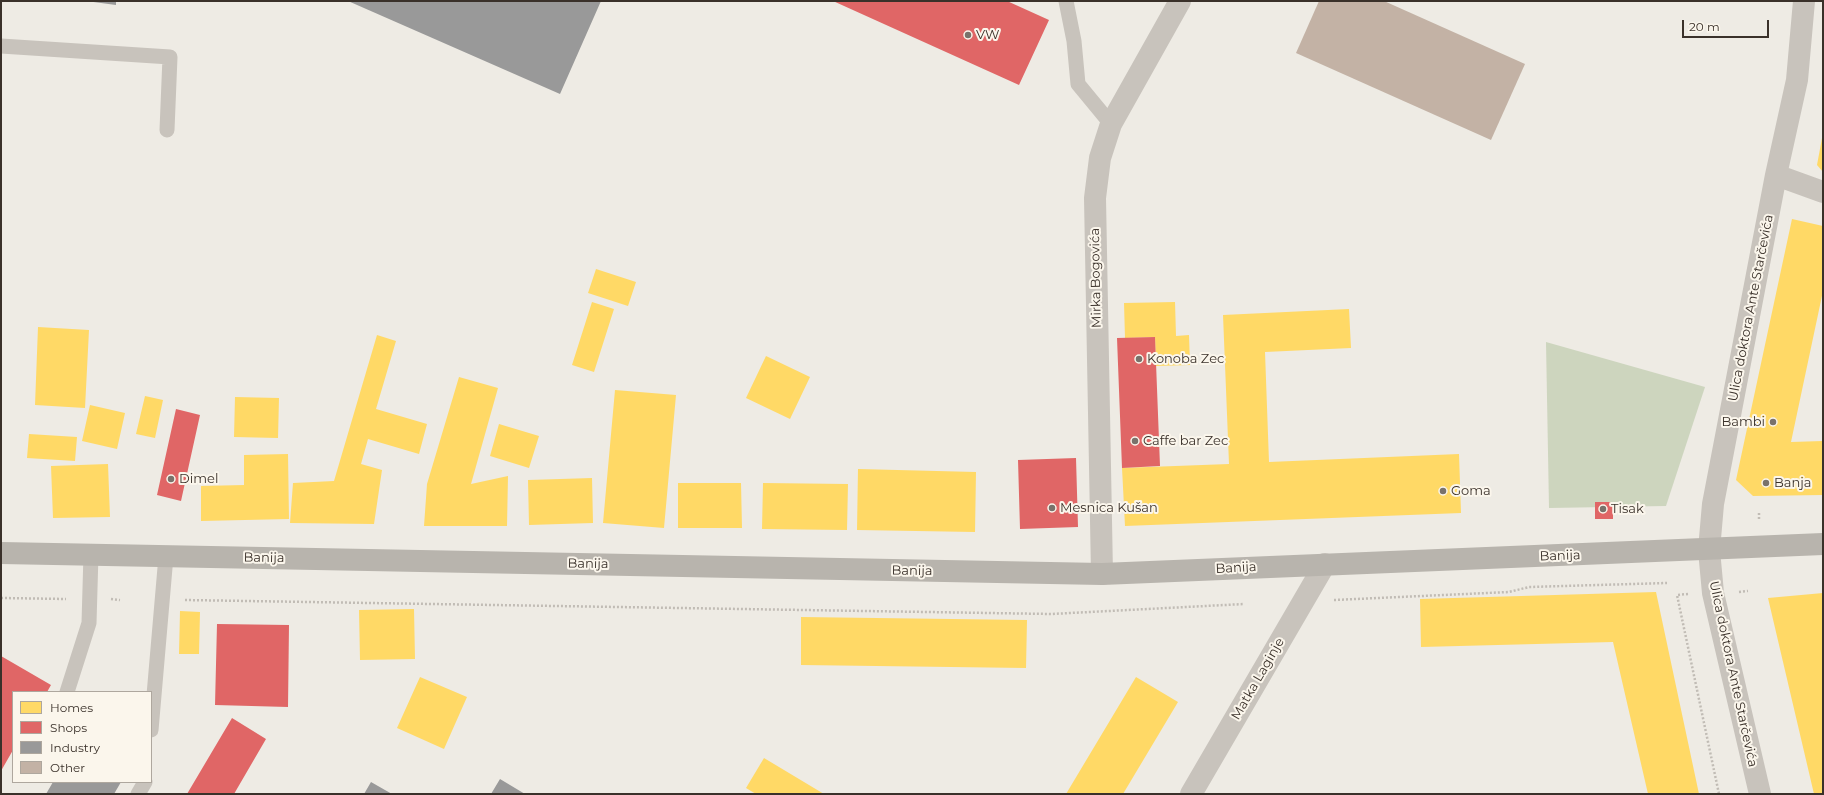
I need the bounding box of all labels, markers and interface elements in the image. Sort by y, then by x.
scale bar [1684,12,1771,38]
text: 20 m [1689,19,1720,34]
place label: VW [976,27,1000,43]
marker: VW [963,30,973,40]
street label: Ulica doktora Ante Starčevića [1725,213,1777,403]
street label: Mirka Bogovića [1087,228,1105,328]
place label: Konoba Zec [1147,351,1224,367]
marker: Konoba Zec [1134,354,1144,364]
place label: Bambi [1721,414,1765,430]
marker: Bambi [1768,417,1778,427]
place label: Caffe bar Zec [1143,433,1228,449]
marker: Caffe bar Zec [1130,436,1140,446]
place label: Dimel [179,471,218,487]
marker: Dimel [166,474,176,484]
place label: Banja [1774,475,1811,491]
marker: Banja [1761,478,1771,488]
place label: Goma [1451,483,1491,499]
marker: Goma [1438,486,1448,496]
place label: Mesnica Kušan [1060,500,1158,516]
place label: Tisak [1611,501,1644,517]
marker: Mesnica Kušan [1047,503,1057,513]
marker: Tisak [1598,504,1608,514]
street label: Banija [1539,547,1581,565]
street label: Banija [243,550,285,566]
street label: Banija [567,556,609,572]
street label: Banija [1215,559,1257,577]
street label: Banija [891,563,933,579]
street label: Ulica doktora Ante Starčevića [1706,579,1760,769]
street label: Matka Laginje [1228,635,1288,723]
legend [12,691,152,783]
text: Homes [50,700,93,715]
text: Shops [50,720,87,735]
text: Industry [50,740,100,755]
text: Other [50,760,85,775]

